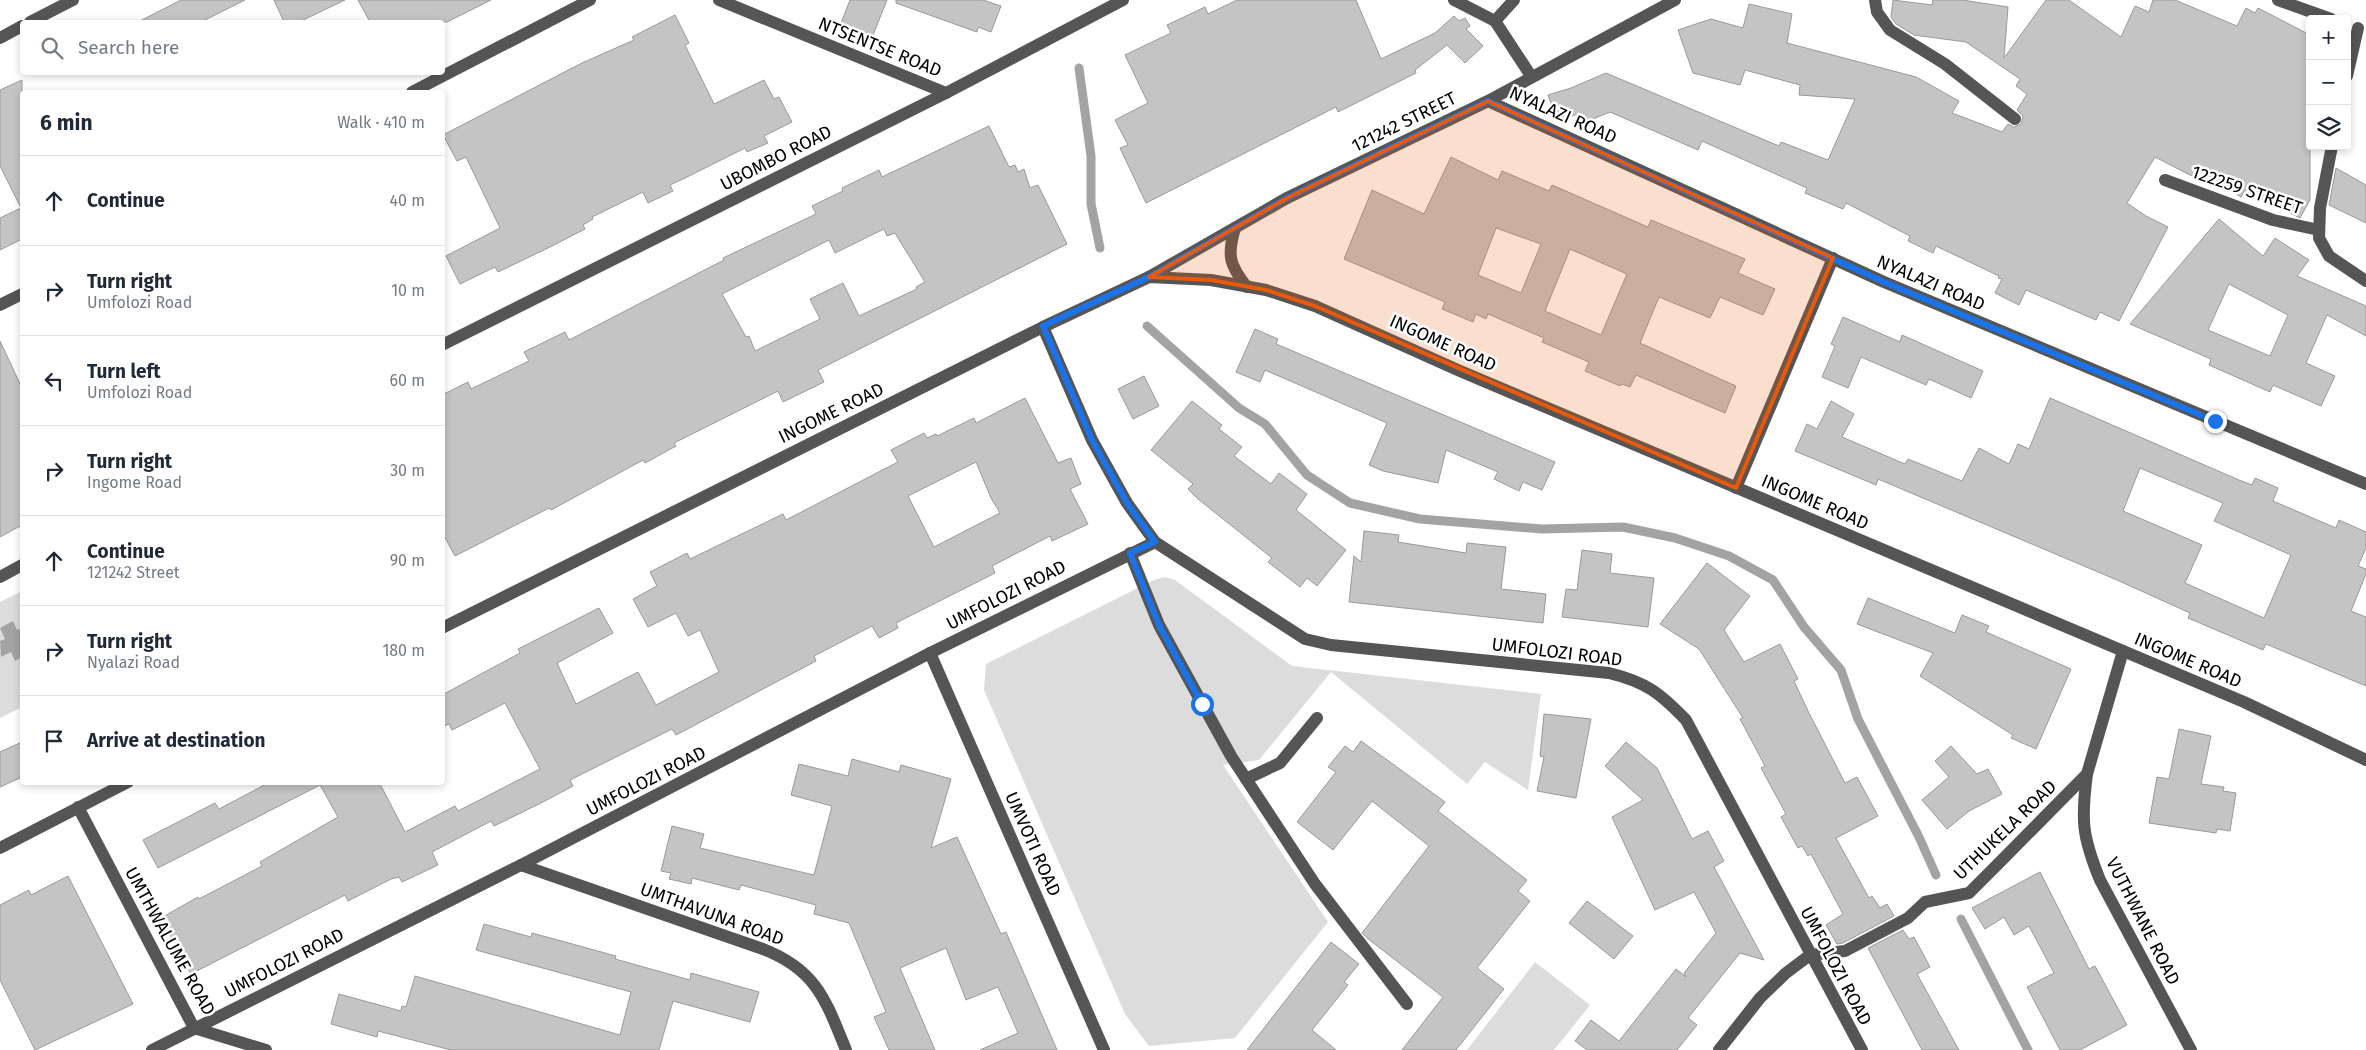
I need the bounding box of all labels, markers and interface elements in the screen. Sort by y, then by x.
street label: NTSENTSE ROAD [815,12,945,82]
map controls [2306,15,2351,150]
button: + [2306,15,2351,60]
search box [20,20,445,75]
icon: search [38,34,66,62]
text: Search here [78,36,179,59]
button: − [2306,60,2351,105]
street label: NYALAZI ROAD [1506,82,1620,148]
street label: 121242 STREET [1348,87,1460,157]
button: layers [2306,105,2351,150]
text: 6 min [40,110,93,136]
text: Walk · 410 m [337,113,425,132]
street label: UBOMBO ROAD [717,120,835,196]
street label: 122259 STREET [2189,161,2306,219]
icon: ahead [40,187,68,215]
text: Continue [87,189,165,212]
text: 40 m [390,191,425,210]
street label: NYALAZI ROAD [1874,250,1988,316]
text: Turn right [87,270,172,293]
icon: right [40,277,68,305]
text: 10 m [391,281,425,300]
text: Umfolozi Road [87,293,192,312]
street label: INGOME ROAD [1386,310,1500,376]
text: Turn left [87,360,161,383]
icon: left [40,367,68,395]
text: 60 m [390,371,425,390]
street label: INGOME ROAD [775,378,887,448]
text: Umfolozi Road [87,383,192,402]
route end [2204,410,2227,433]
text: Turn right [87,450,172,473]
icon: right [40,457,68,485]
text: 30 m [390,461,425,480]
street label: INGOME ROAD [1758,469,1872,535]
text: Ingome Road [87,473,182,492]
text: Continue [87,540,165,563]
icon: ahead [40,547,68,575]
text: 90 m [390,551,425,570]
street label: UMFOLOZI ROAD [942,555,1070,635]
text: 121242 Street [87,563,180,582]
street label: INGOME ROAD [2131,627,2245,693]
text: Turn right [87,630,172,653]
street label: UMFOLOZI ROAD [1490,633,1624,671]
icon: right [40,637,68,665]
text: 180 m [382,641,425,660]
text: Nyalazi Road [87,653,180,672]
route start [1191,693,1214,716]
icon: arrive [40,727,68,755]
text: Arrive at destination [87,729,266,752]
street label: UMFOLOZI ROAD [582,741,710,821]
street label: UTHUKELA ROAD [1949,775,2061,885]
street label: UMVOTI ROAD [1000,788,1066,900]
street label: VUTHWANE ROAD [2101,854,2185,988]
street label: UMTHWALUME ROAD [120,863,220,1019]
street label: UMTHAVUNA ROAD [637,878,787,950]
street label: UMFOLOZI ROAD [1795,903,1877,1029]
street label: UMFOLOZI ROAD [220,923,348,1003]

